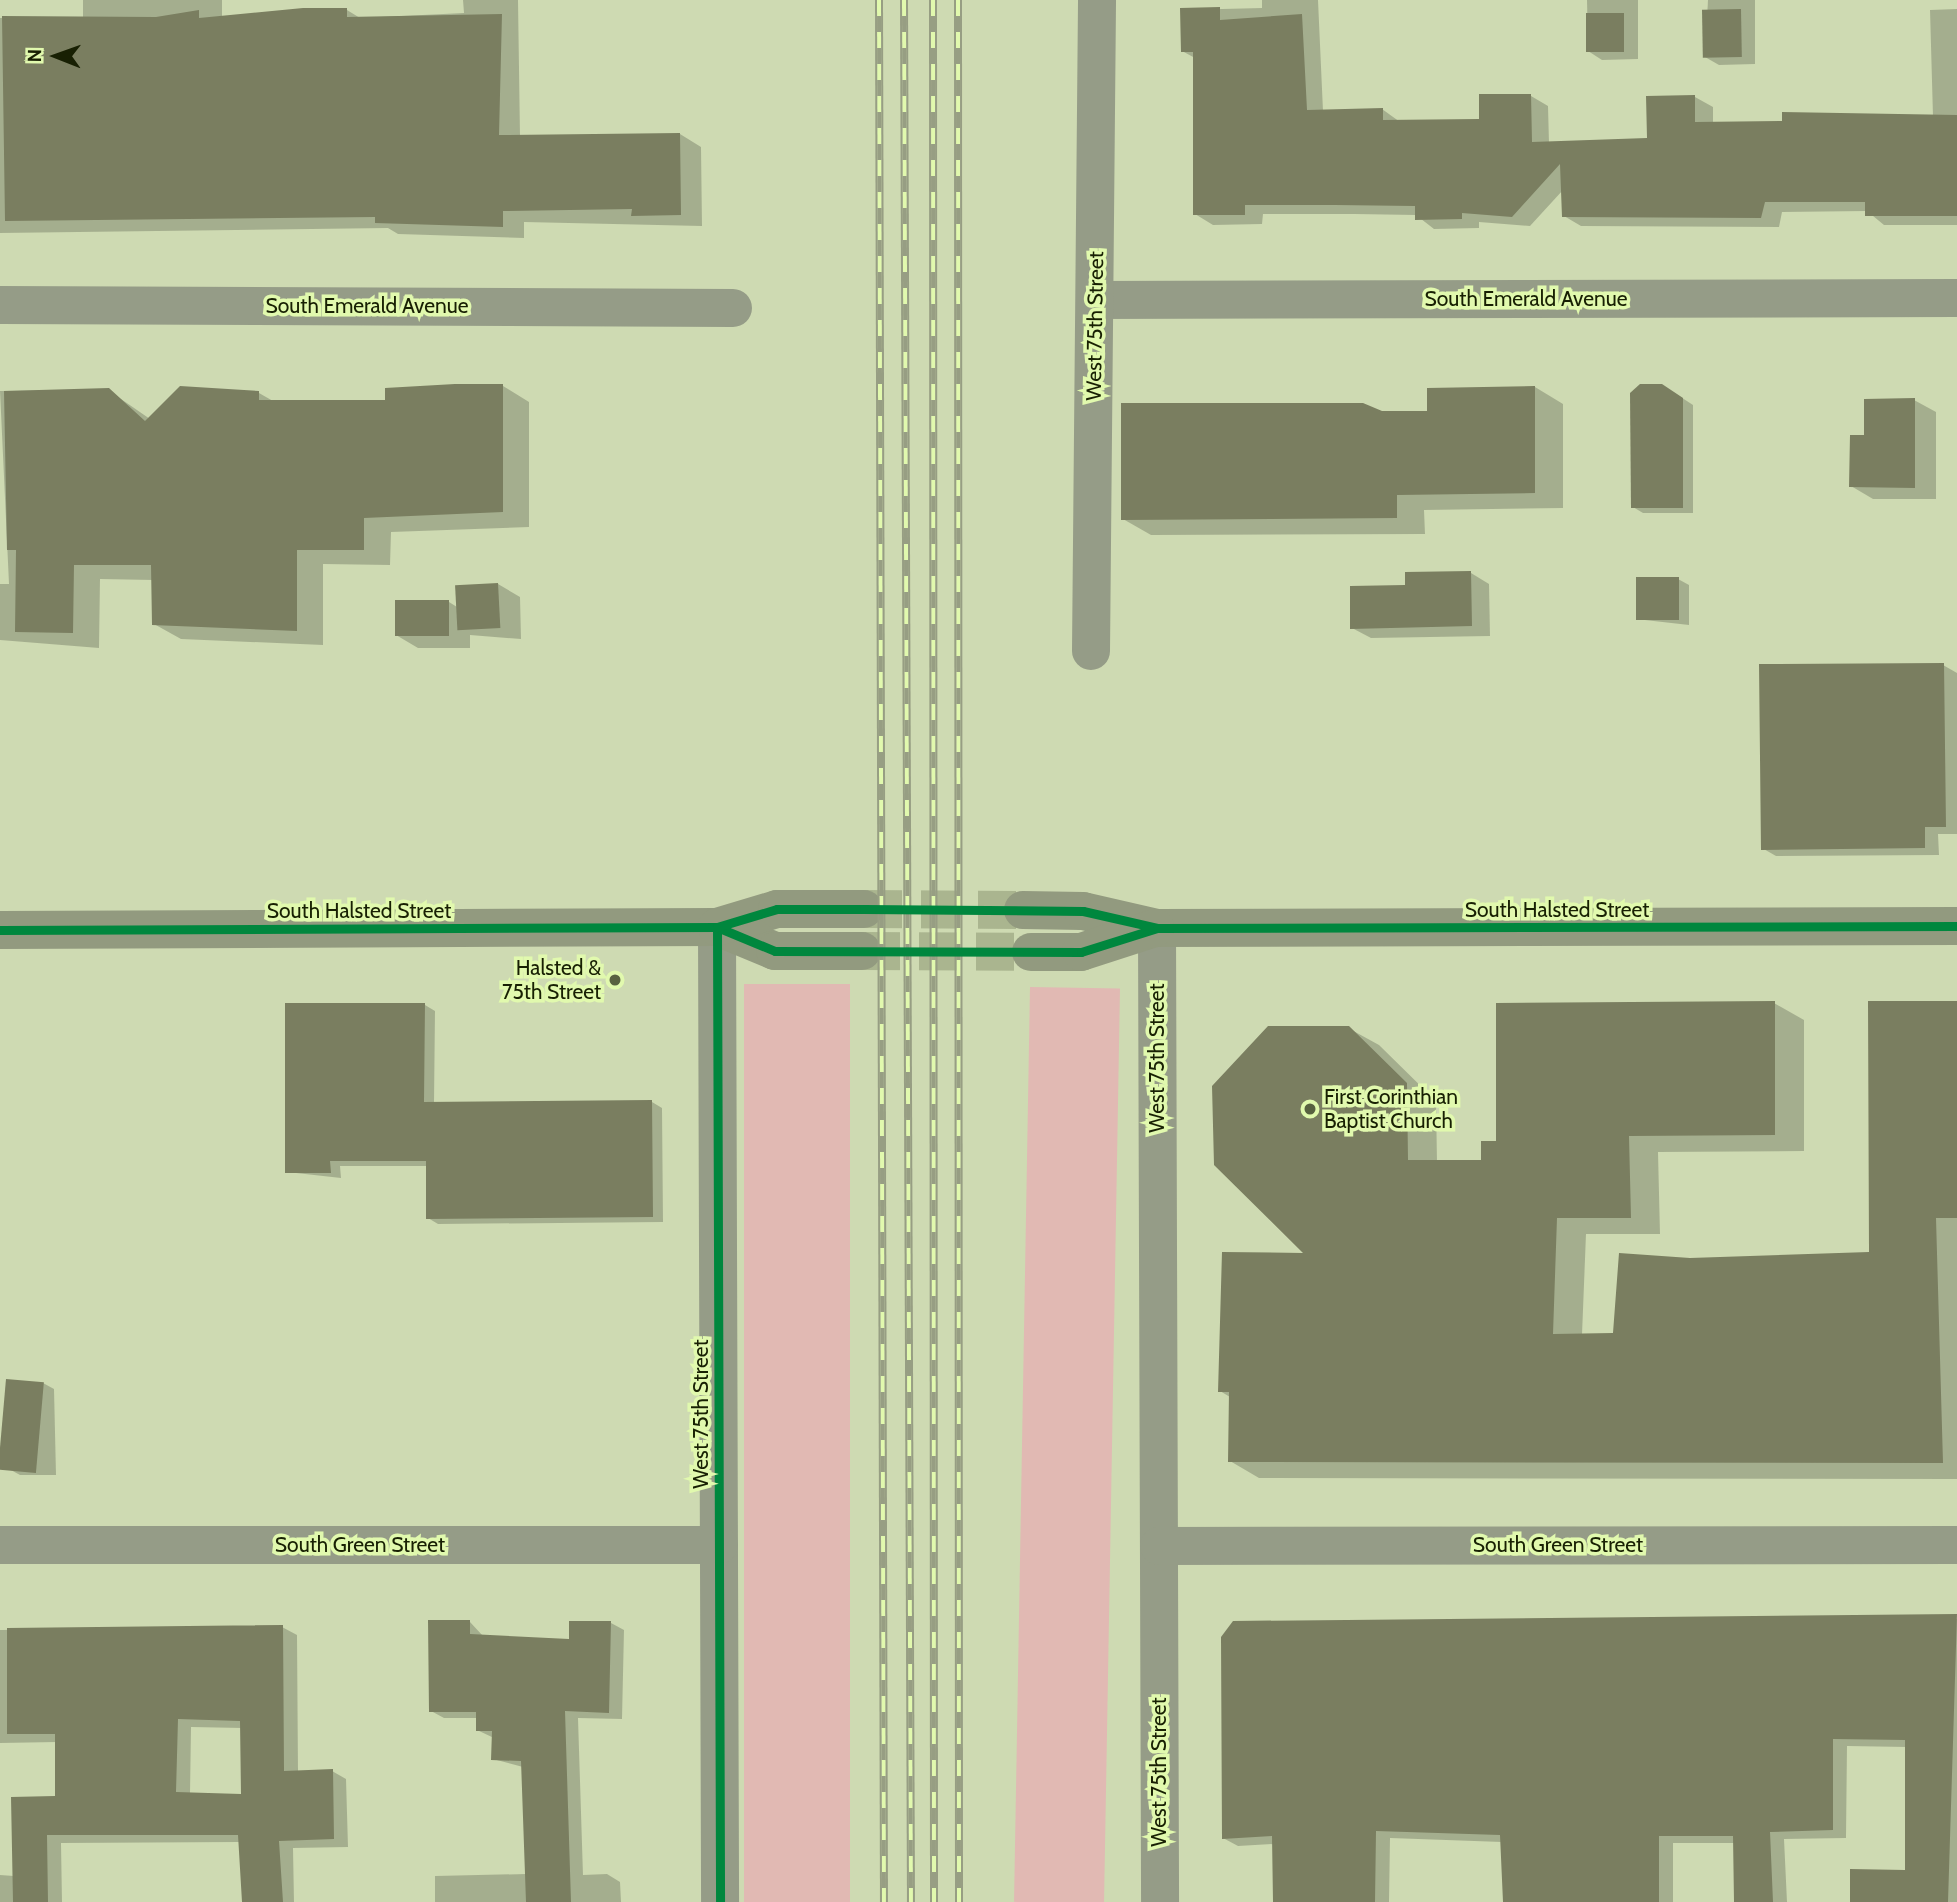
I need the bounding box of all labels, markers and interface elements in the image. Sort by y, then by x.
north arrow [21,21,91,91]
text: N [23,49,46,63]
street label: West 75th Street [1081,251,1109,401]
street label: South Emerald Avenue [1424,286,1628,312]
street label: South Emerald Avenue [265,293,469,319]
street label: South Halsted Street [1465,897,1649,923]
street label: South Halsted Street [267,898,451,924]
place label: Halsted & 75th Street [502,955,601,1005]
marker: Halsted & 75th Street [607,972,623,988]
street label: West 75th Street [1144,983,1170,1133]
place label: First Corinthian Baptist Church [1324,1084,1458,1134]
marker: First Corinthian Baptist Church [1302,1101,1318,1117]
street label: West 75th Street [688,1339,714,1489]
street label: South Green Street [275,1532,445,1558]
street label: South Green Street [1473,1532,1643,1558]
street label: West 75th Street [1146,1697,1172,1847]

